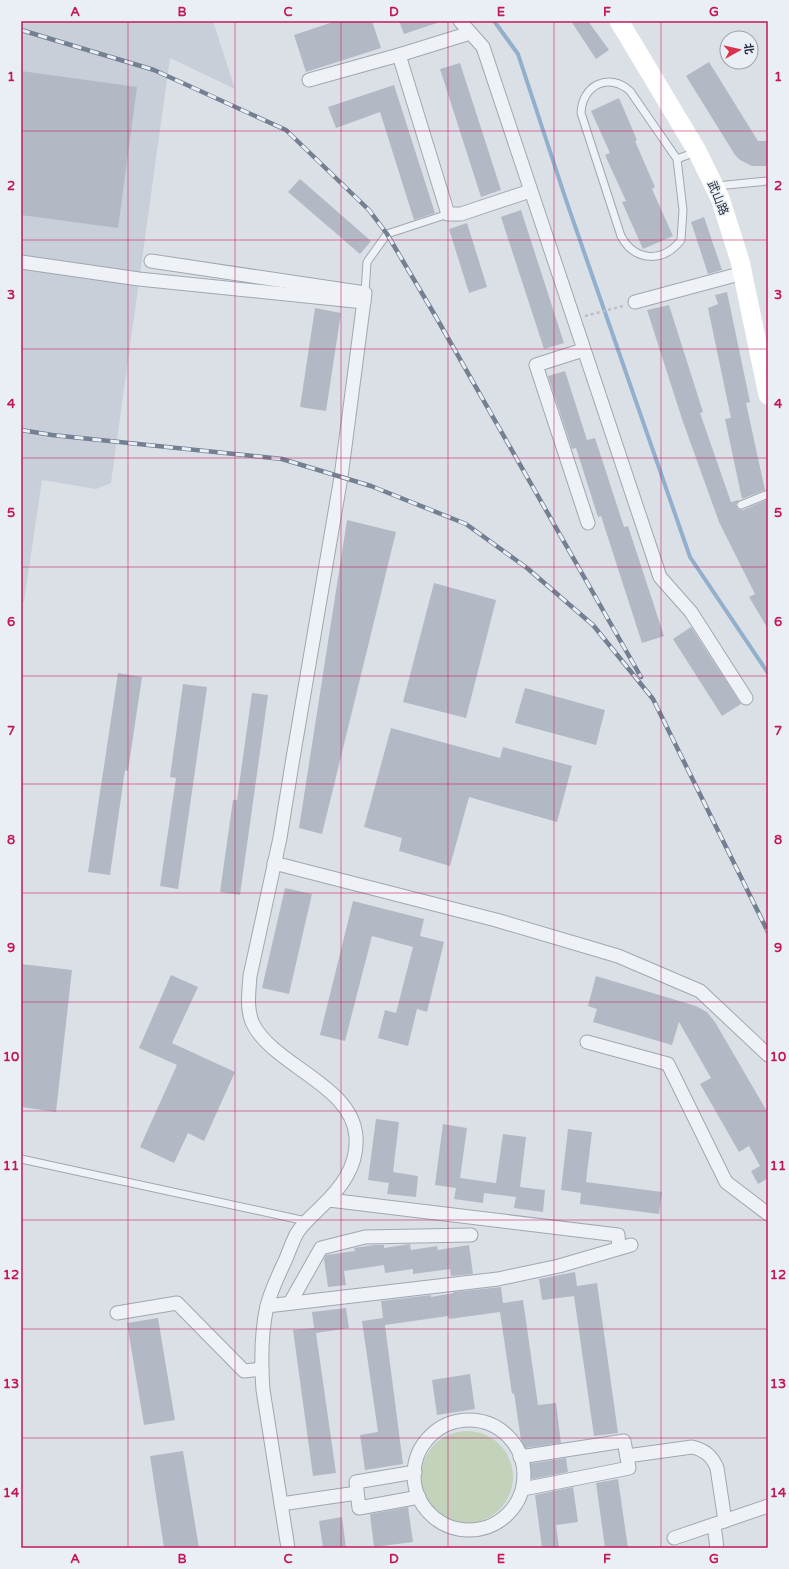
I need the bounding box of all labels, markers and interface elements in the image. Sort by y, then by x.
text: A [70,4,80,20]
text: B [177,4,187,20]
text: C [283,4,293,20]
text: D [389,4,399,20]
text: E [497,4,505,20]
text: F [603,4,611,20]
text: G [709,4,719,20]
north arrow [719,30,759,70]
text: 北 [741,42,756,55]
text: 1 [7,69,15,85]
text: 1 [774,69,782,85]
text: 2 [7,178,15,194]
text: 2 [774,178,782,194]
street label: 武山路 [705,179,731,217]
text: 3 [7,287,15,303]
text: 3 [774,287,782,303]
text: 4 [7,396,16,412]
text: 4 [774,396,783,412]
text: 5 [7,505,15,521]
text: 5 [774,505,782,521]
text: 6 [7,614,15,630]
text: 6 [774,614,782,630]
text: 7 [7,723,15,739]
text: 7 [774,723,782,739]
text: 8 [7,832,15,848]
text: 8 [774,832,782,848]
text: 9 [7,940,15,956]
text: 9 [774,940,782,956]
text: 10 [3,1049,19,1065]
text: 10 [770,1049,786,1065]
text: 11 [3,1158,19,1174]
text: 11 [770,1158,786,1174]
text: 12 [3,1267,19,1283]
text: 12 [770,1267,786,1283]
text: 13 [3,1376,19,1392]
text: 13 [770,1376,786,1392]
text: 14 [3,1485,20,1501]
text: 14 [770,1485,787,1501]
text: A [70,1551,80,1567]
text: B [177,1551,187,1567]
text: C [283,1551,293,1567]
text: D [389,1551,399,1567]
text: E [497,1551,505,1567]
text: F [603,1551,611,1567]
text: G [709,1551,719,1567]

